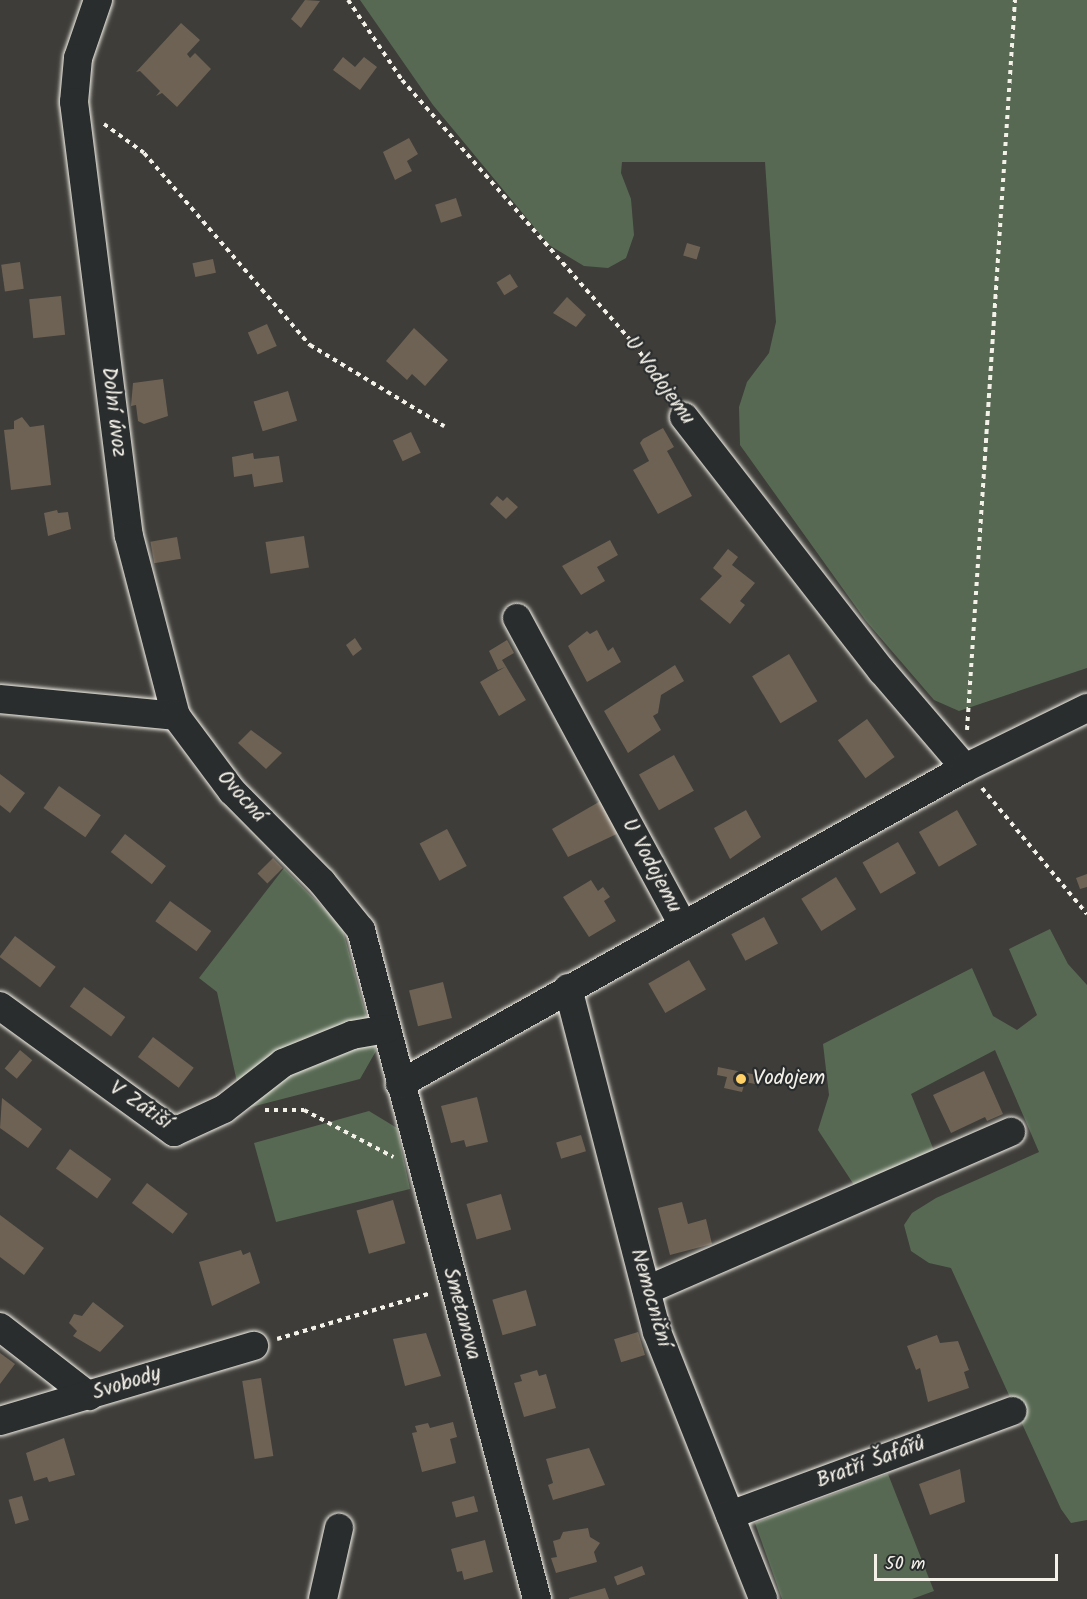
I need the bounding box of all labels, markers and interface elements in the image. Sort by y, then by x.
street label: U Vodojemu [618,332,700,430]
street label: Dolní úvoz [95,366,131,458]
street label: Ovocná [211,766,271,828]
street label: U Vodojemu [616,814,686,918]
place label: Vodojem [753,1066,825,1092]
marker: Vodojem [734,1072,748,1086]
street label: V Zátiší [104,1076,176,1136]
street label: Nemocniční [624,1246,676,1350]
street label: Smetanova [437,1265,485,1363]
street label: Svobody [90,1362,164,1406]
street label: Bratří Šafářů [813,1432,929,1494]
scale bar [877,1542,1062,1580]
text: 50 m [885,1550,925,1579]

